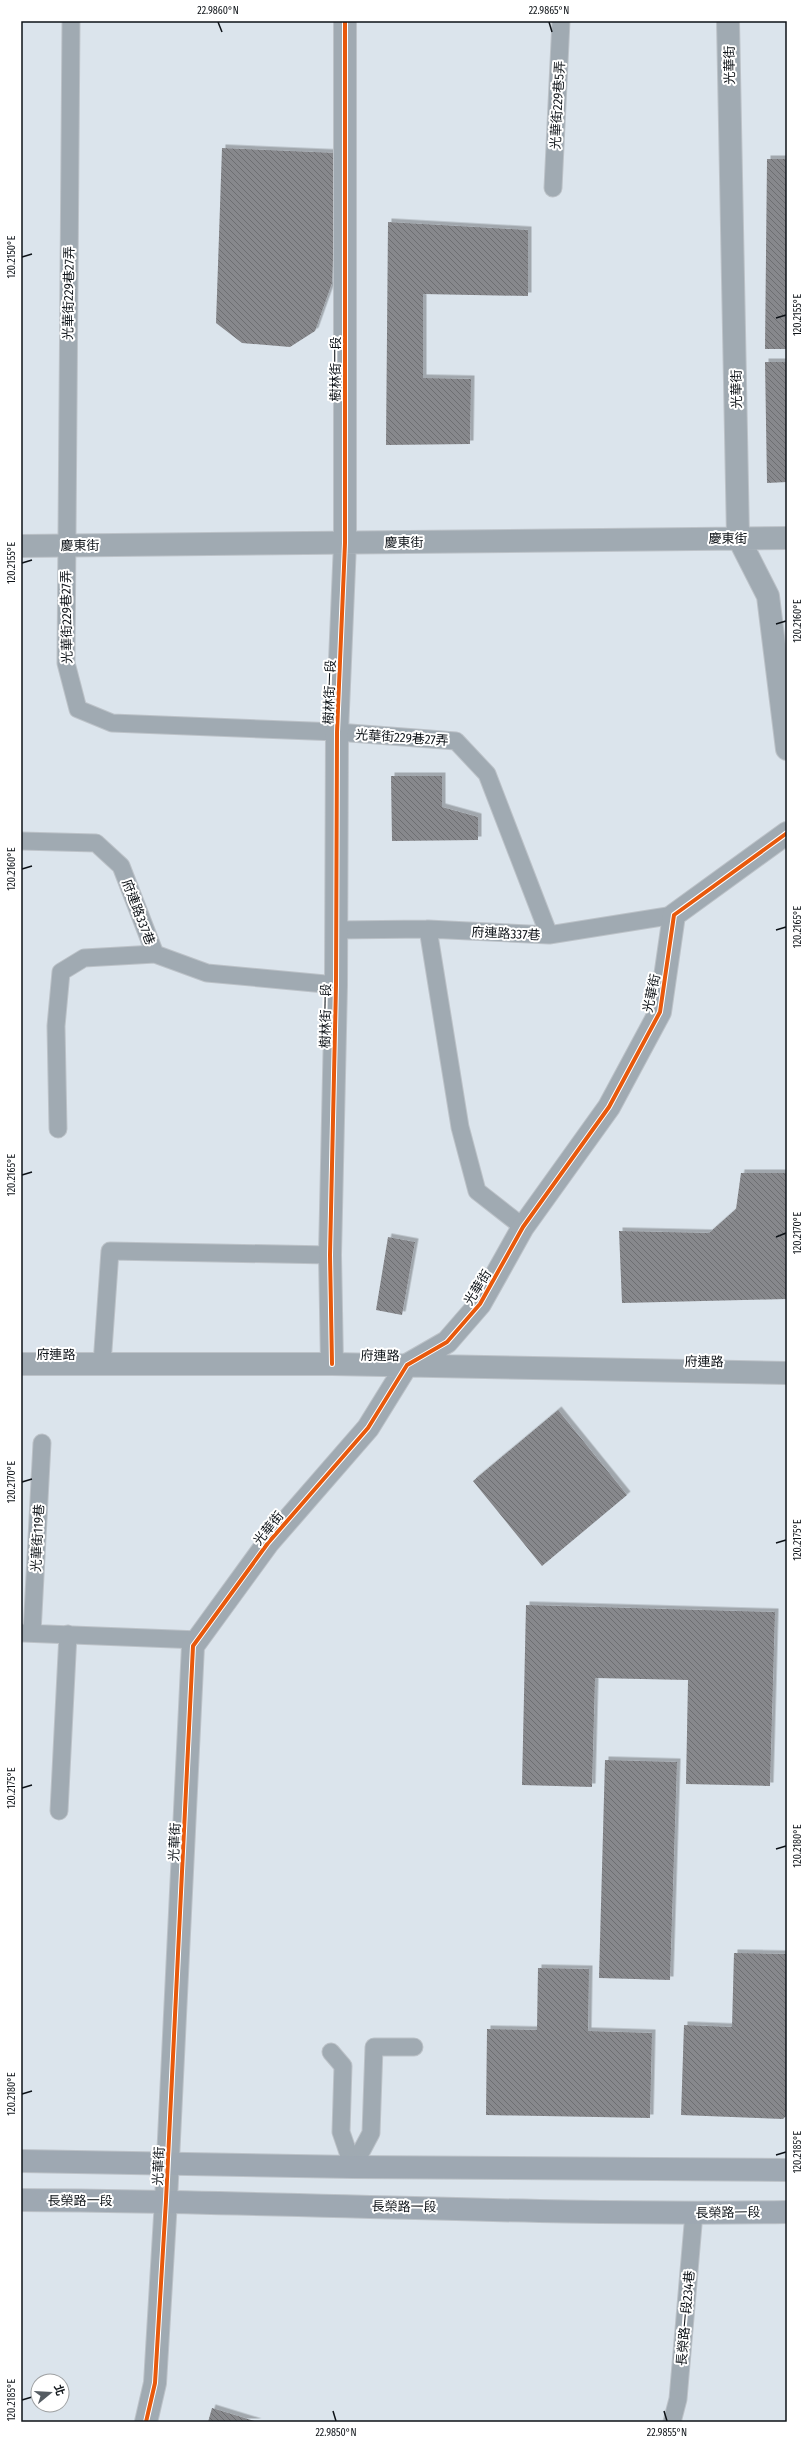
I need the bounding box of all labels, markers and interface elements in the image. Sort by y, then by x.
text: 22.9860°N [197,5,239,17]
text: 22.9865°N [529,5,569,17]
street label: 光華街 [722,45,737,85]
street label: 光華街229巷5弄 [548,60,567,150]
text: 120.2150°E [6,235,18,278]
street label: 光華街229巷27弄 [60,246,77,340]
text: 120.2155°E [792,294,804,336]
street label: 樹林街一段 [328,336,343,402]
street label: 光華街 [729,369,744,409]
street label: 慶東街 [708,531,748,546]
street label: 慶東街 [384,535,424,550]
street label: 慶東街 [60,538,100,553]
text: 120.2155°E [6,542,18,584]
street label: 光華街229巷27弄 [58,570,75,664]
text: 120.2160°E [792,599,804,643]
street label: 樹林街一段 [321,659,338,725]
street label: 光華街229巷27弄 [355,727,449,748]
text: 120.2160°E [6,847,18,891]
street label: 府連路337巷 [119,877,158,947]
text: 120.2165°E [792,905,804,948]
street label: 府連路337巷 [471,924,541,943]
street label: 光華街 [640,972,663,1014]
street label: 樹林街一段 [317,983,334,1049]
text: 120.2165°E [6,1153,18,1196]
text: 120.2170°E [792,1212,804,1254]
street label: 光華街 [461,1267,494,1308]
street label: 府連路 [36,1347,76,1362]
street label: 府連路 [360,1348,400,1363]
street label: 府連路 [684,1354,724,1369]
text: 120.2170°E [6,1461,18,1503]
street label: 光華街119巷 [28,1504,47,1573]
street label: 光華街 [250,1508,286,1548]
text: 120.2175°E [792,1519,804,1561]
text: 120.2175°E [6,1767,18,1809]
street label: 光華街 [166,1822,183,1862]
text: 120.2180°E [792,1824,804,1868]
text: 120.2180°E [6,2072,18,2116]
text: 120.2185°E [792,2130,804,2173]
street label: 光華街 [150,2146,167,2186]
street label: 長榮路一段 [47,2193,113,2208]
street label: 長榮路一段 [371,2198,437,2215]
street label: 長榮路一段 [695,2204,761,2221]
street label: 長榮路一段234巷 [674,2270,697,2366]
north arrow [30,2373,70,2413]
text: 120.2185°E [6,2378,18,2421]
text: 北 [51,2383,67,2397]
text: 22.9850°N [315,2427,357,2439]
text: 22.9855°N [647,2427,687,2439]

